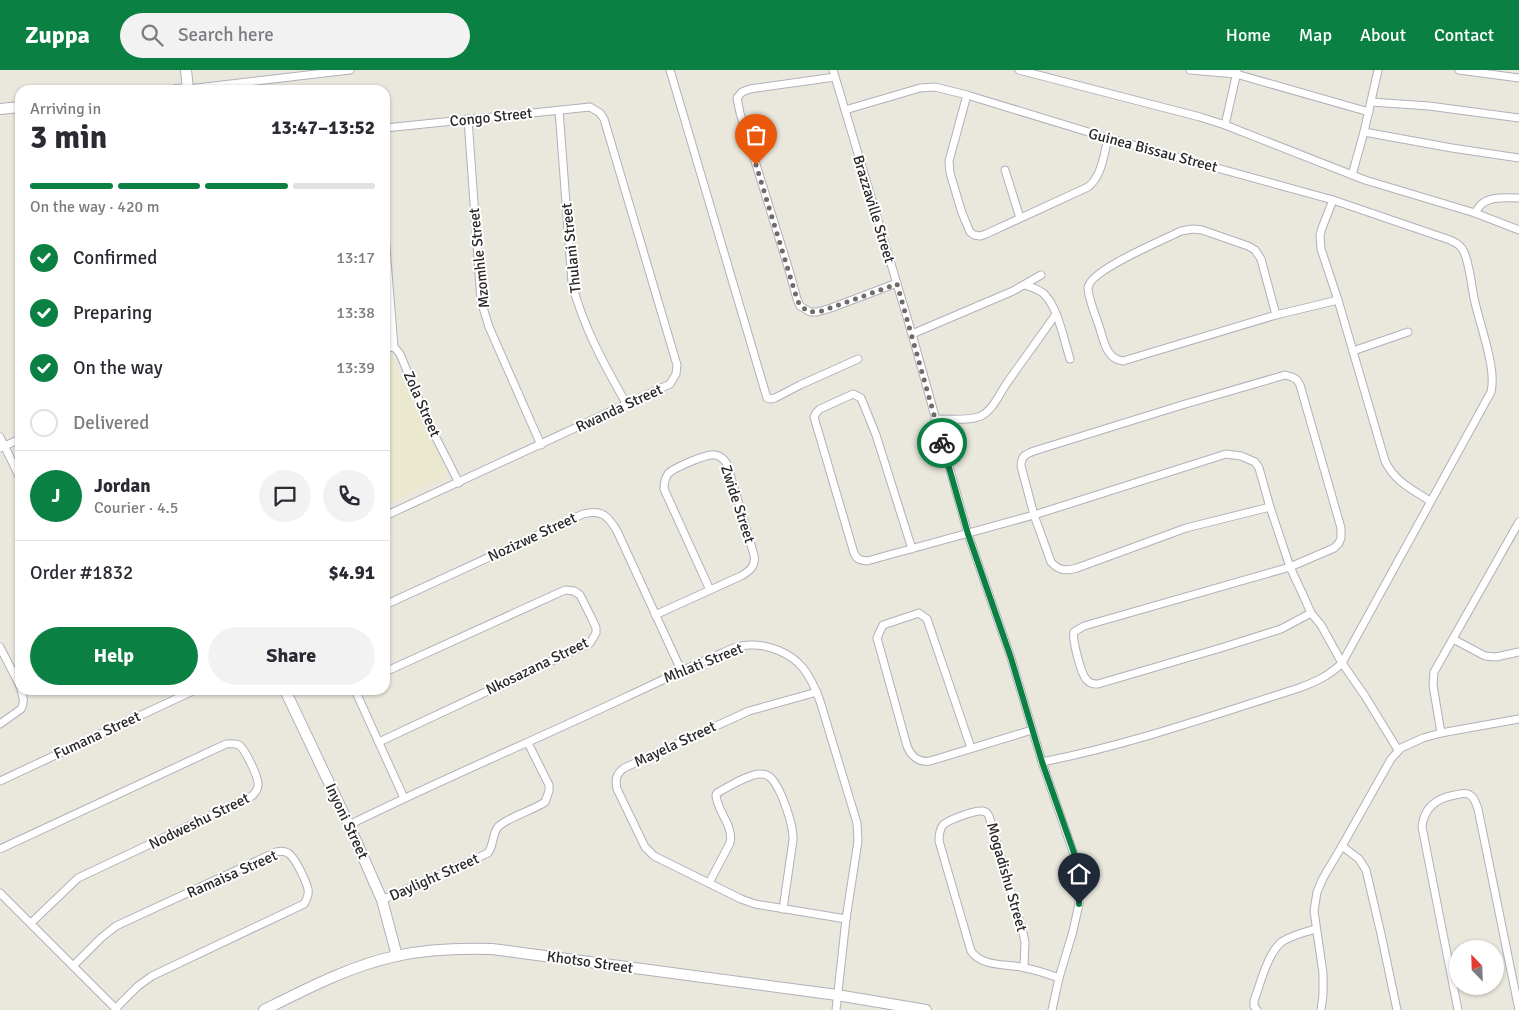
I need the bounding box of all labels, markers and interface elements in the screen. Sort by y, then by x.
search box [120,13,470,58]
text: Zuppa [25,20,90,50]
icon: search [138,21,166,49]
text: Search here [178,23,274,47]
text: Home [1226,24,1271,46]
text: Map [1299,24,1332,46]
text: About [1360,24,1406,46]
text: Contact [1434,24,1494,46]
text: Arriving in [30,99,101,119]
street label: Congo Street [449,104,533,130]
pin [735,114,777,165]
text: 13:47–13:52 [271,116,375,140]
text: 3 min [30,118,107,157]
icon: bag [742,121,770,149]
street label: Guinea Bissau Street [1086,124,1220,176]
street label: Brazzaville Street [849,153,899,265]
text: On the way · 420 m [30,197,160,217]
street label: Thulani Street [557,202,585,294]
street label: Mzomhle Street [465,207,493,309]
icon: check [30,244,58,272]
text: Confirmed [73,246,157,270]
text: 13:17 [336,248,375,268]
icon: check [30,299,58,327]
text: Preparing [73,301,152,325]
text: 13:38 [336,303,375,323]
icon: check [30,354,58,382]
text: On the way [73,356,163,380]
text: 13:39 [336,358,375,378]
street label: Zola Street [399,368,445,440]
street label: Rwanda Street [573,380,665,436]
text: Delivered [73,411,149,435]
courier [917,418,967,468]
icon: bike [928,429,956,457]
street label: Zwide Street [717,463,759,545]
button: chat [259,470,311,522]
button: phone [323,470,375,522]
text: Jordan [94,474,151,498]
text: J [52,484,60,508]
text: Courier · 4.5 [94,498,178,518]
street label: Nozizwe Street [485,509,579,565]
text: Order #1832 [30,561,133,585]
text: $4.91 [329,561,375,585]
button: Help [30,627,198,685]
button: Share [208,627,375,685]
street label: Nkosazana Street [483,633,591,699]
street label: Mhlati Street [661,639,745,687]
street label: Fumana Street [51,707,143,763]
street label: Mayela Street [631,717,719,771]
street label: Inyoni Street [322,780,372,862]
street label: Nodweshu Street [146,789,252,853]
street label: Mogadishu Street [983,820,1031,934]
street label: Ramaisa Street [184,846,280,902]
street label: Daylight Street [386,849,482,905]
pin [1058,853,1100,904]
icon: home [1065,860,1093,888]
north arrow [1449,940,1504,995]
map controls [1449,940,1504,995]
street label: Khotso Street [546,947,634,977]

